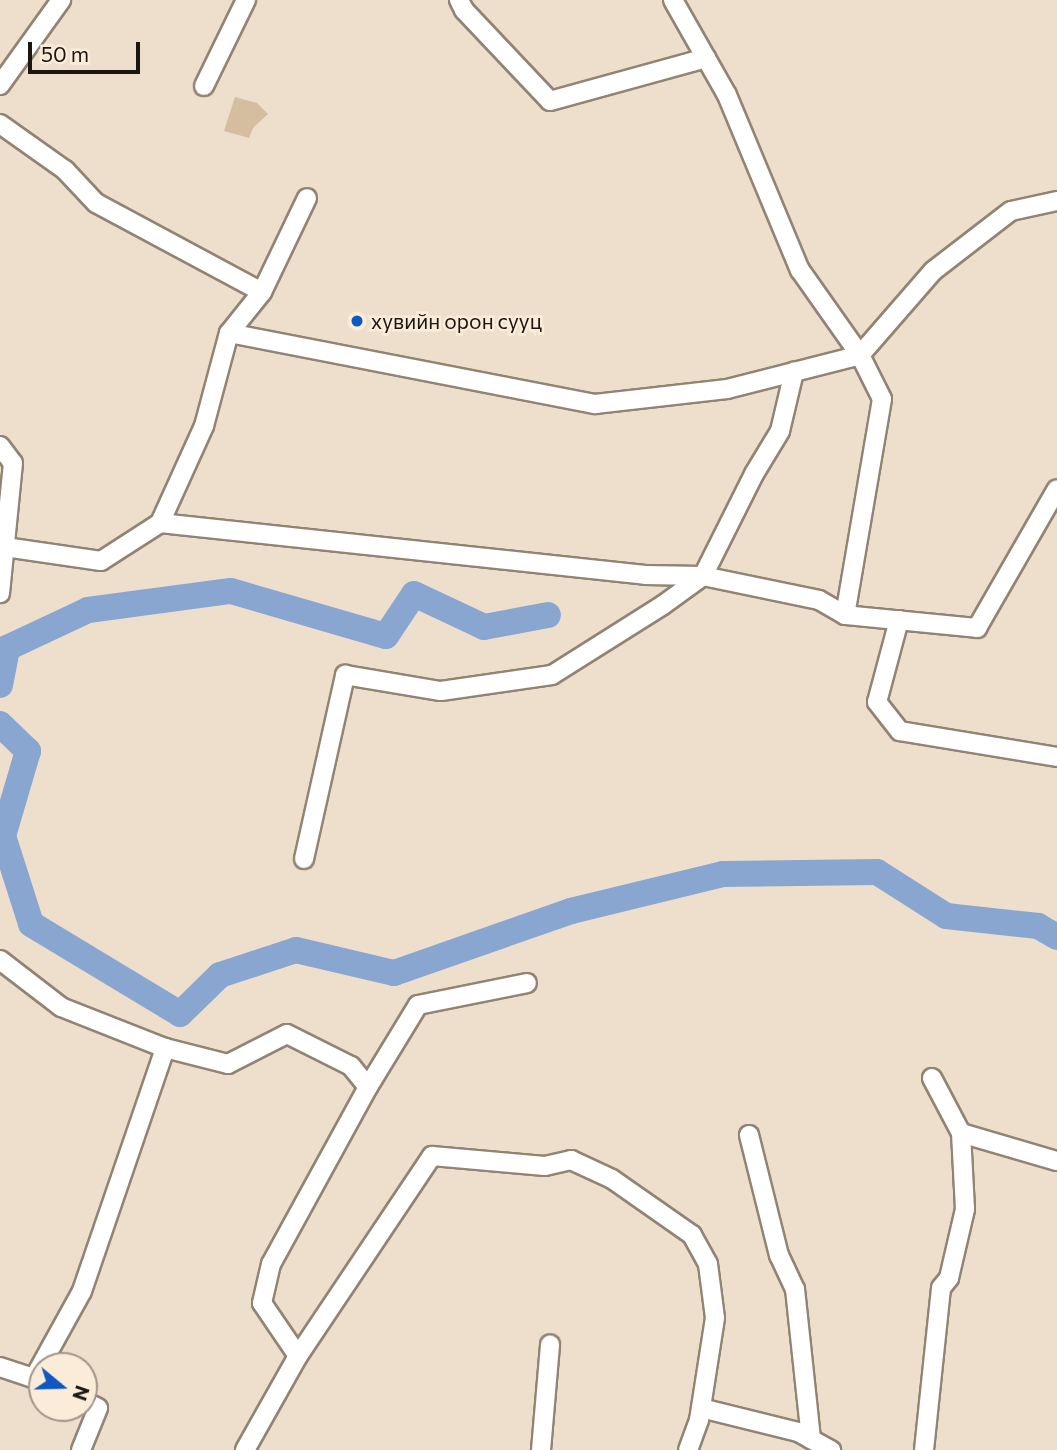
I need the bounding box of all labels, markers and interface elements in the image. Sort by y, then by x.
scale bar [32,28,144,72]
text: 50 m [41,41,89,66]
place label: хувийн орон сууц [371,308,542,334]
marker: хувийн орон сууц [349,313,365,329]
north arrow [28,1352,98,1422]
text: N [68,1383,95,1404]

